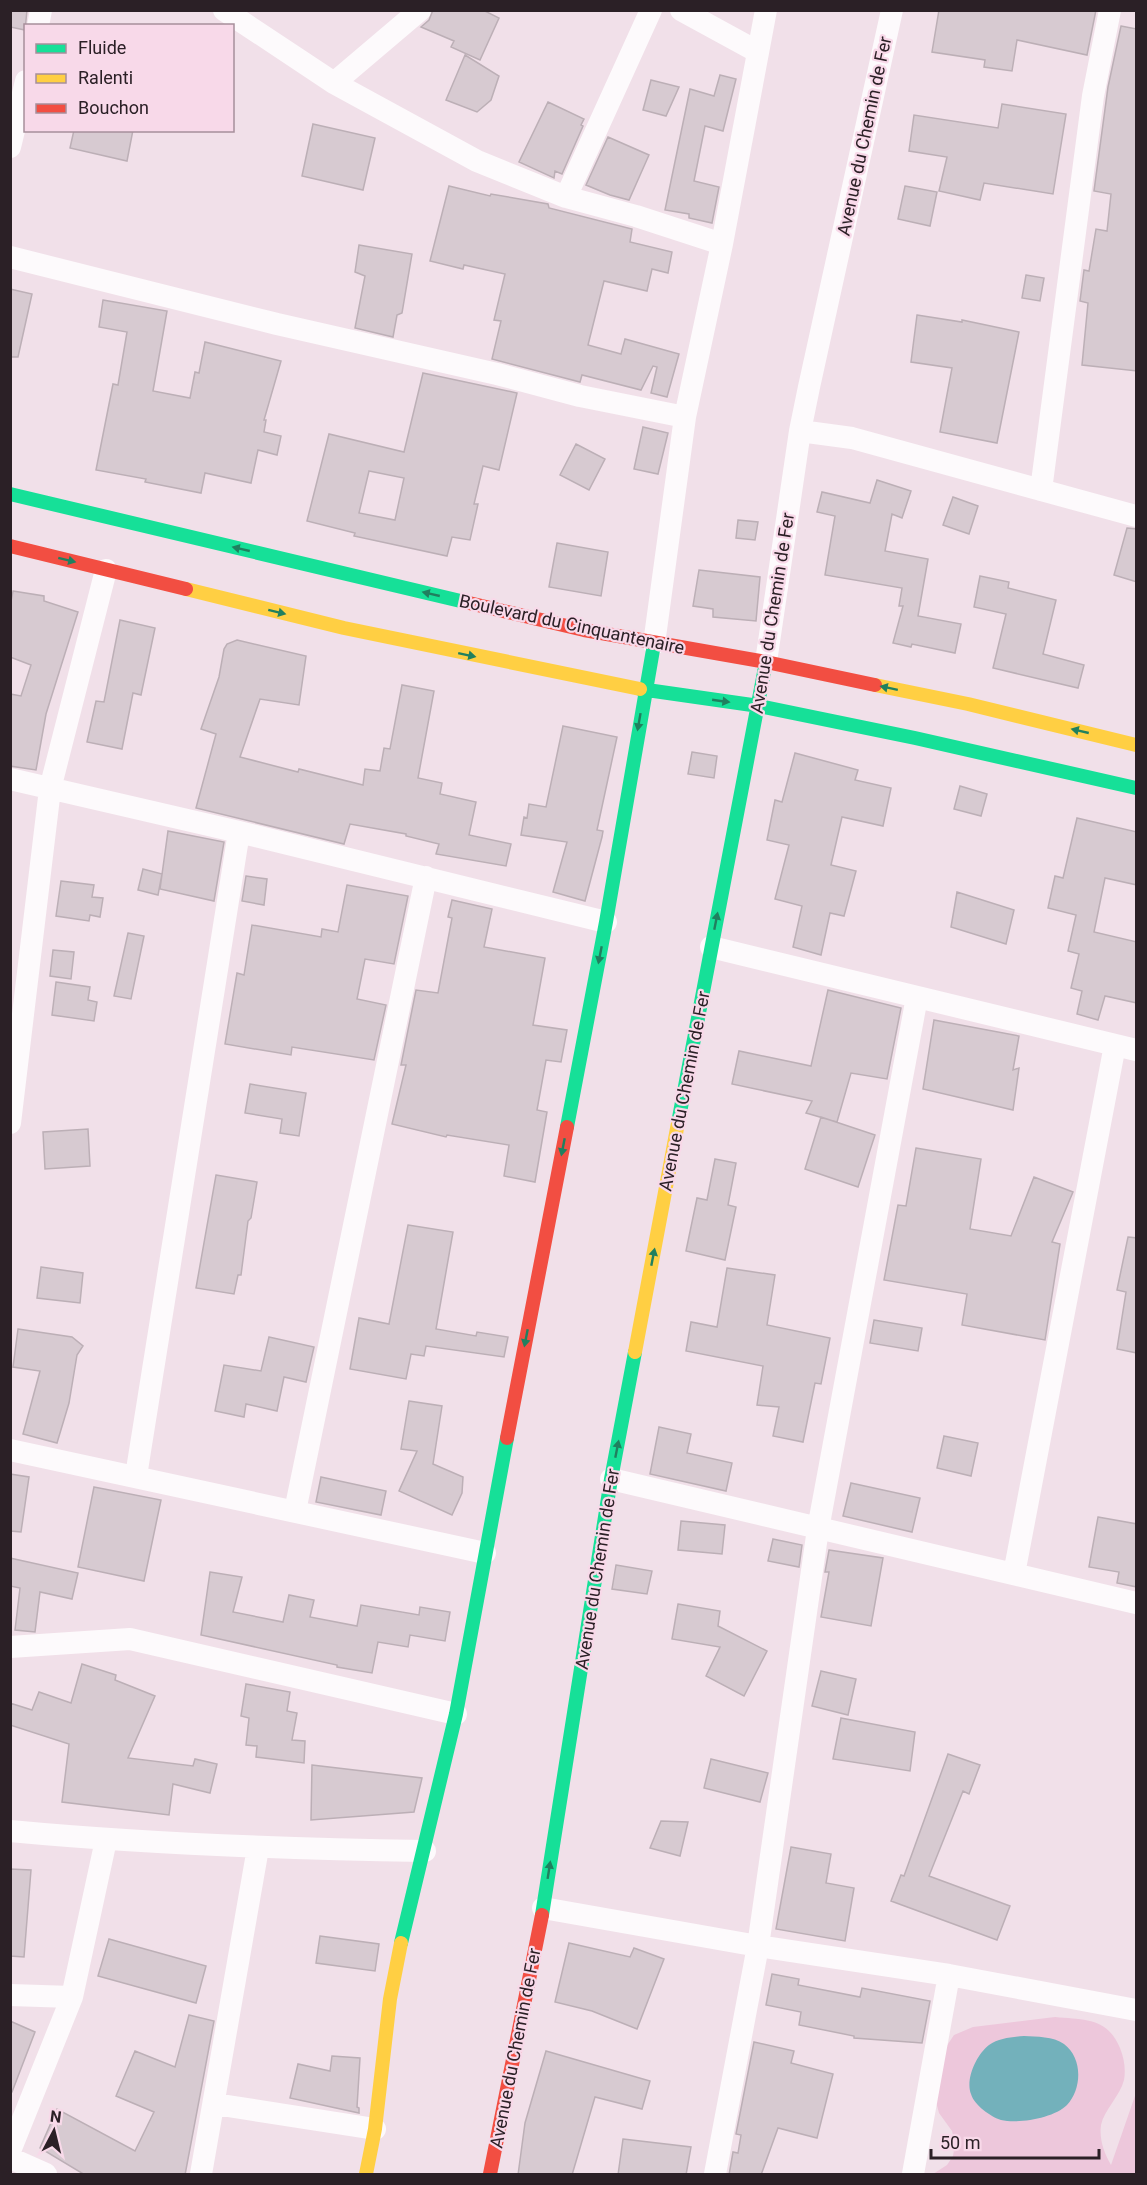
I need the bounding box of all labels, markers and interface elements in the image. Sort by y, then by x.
legend [24,24,234,132]
street label: Avenue du Chemin de Fer [833,34,895,238]
text: Fluide [78,37,126,58]
text: Ralenti [78,67,133,88]
text: Bouchon [78,97,149,118]
street label: Avenue du Chemin de Fer [746,511,798,715]
one-way arrow [232,544,251,554]
one-way arrow [58,556,76,566]
one-way arrow [421,589,440,598]
street label: Boulevard du Cinquantenaire [458,590,686,658]
one-way arrow [268,608,286,618]
one-way arrow [458,650,477,660]
one-way arrow [880,683,899,692]
one-way arrow [712,696,731,706]
one-way arrow [634,712,643,731]
one-way arrow [1070,726,1089,736]
one-way arrow [712,912,721,931]
one-way arrow [595,946,604,965]
street label: Avenue du Chemin de Fer [654,989,714,1193]
one-way arrow [558,1138,567,1157]
one-way arrow [649,1248,658,1267]
one-way arrow [521,1329,530,1348]
one-way arrow [613,1439,622,1458]
street label: Avenue du Chemin de Fer [571,1467,623,1671]
one-way arrow [545,1860,554,1879]
street label: Avenue du Chemin de Fer [485,1946,545,2150]
north arrow [24,2101,84,2161]
text: N [49,2106,63,2127]
scale bar [931,2122,1099,2160]
text: 50 m [940,2132,980,2153]

